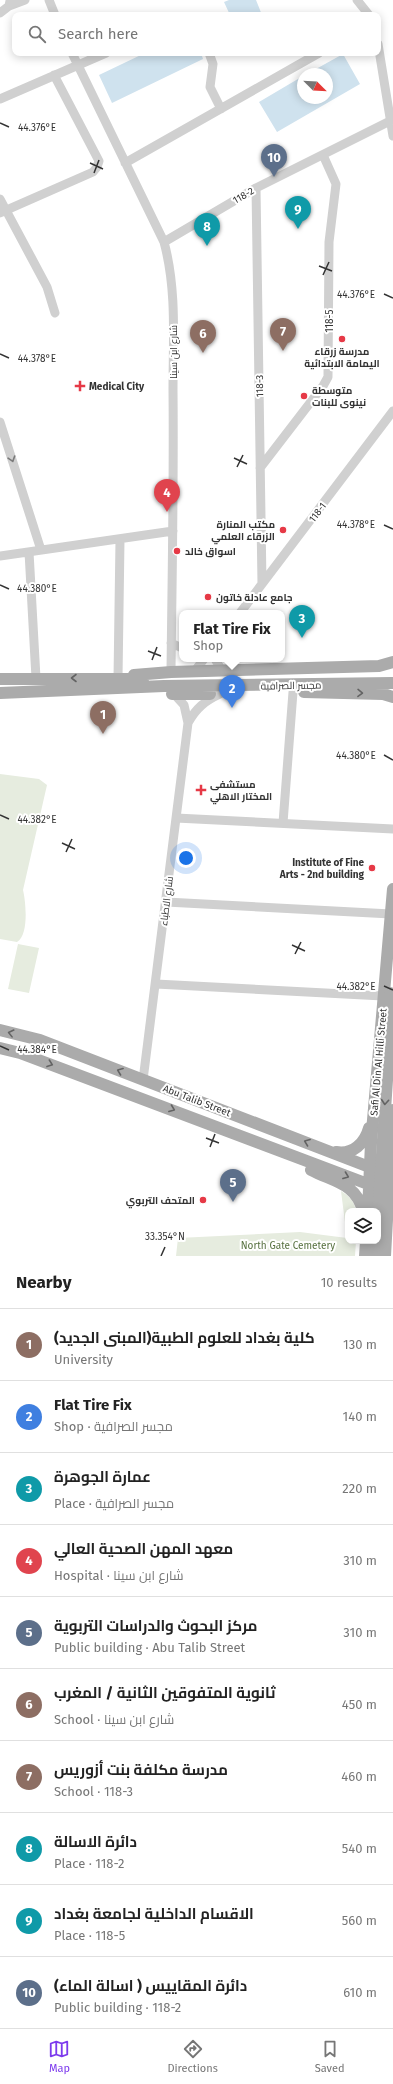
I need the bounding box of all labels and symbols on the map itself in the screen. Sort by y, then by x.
north arrow [297,68,333,104]
text: 44.376°E [18,122,56,134]
pin: 10 [261,144,287,177]
street label: 118-2 [231,185,256,207]
pin: 9 [285,196,311,229]
pin: 8 [194,213,220,246]
text: 44.376°E [337,289,375,301]
street label: 118-5 [324,310,336,332]
pin: 7 [270,318,296,351]
pin: 6 [190,320,216,353]
street label: شارع ابن سينا [168,325,180,379]
marker: مدرسة زرقاء اليمامة الابتدائية [337,334,347,344]
place label: مدرسة زرقاء اليمامة الابتدائية [304,346,380,370]
text: 44.378°E [18,353,56,365]
street label: 118-3 [254,375,266,397]
marker: Medical City [74,380,86,392]
place label: Medical City [89,381,145,393]
place label: متوسطة نينوى للبنات [312,385,366,409]
marker: متوسطة نينوى للبنات [299,391,309,401]
one-way arrow [7,455,16,462]
pin: 4 [154,479,180,512]
street label: 118-1 [306,500,329,525]
place label: مكتب المنارة الزرقاء العلمي [211,519,275,545]
text: 44.378°E [337,519,375,531]
marker: مكتب المنارة الزرقاء العلمي [278,525,288,535]
marker: اسواق خالد [172,546,182,556]
place label: اسواق خالد [185,546,236,558]
text: 44.380°E [17,583,57,595]
marker: جامع عادلة خاتون [203,592,213,602]
place label: جامع عادلة خاتون [216,592,293,605]
pin: 3 [289,605,315,638]
one-way arrow [71,674,77,682]
pin: 2 [219,675,245,708]
street label: مجسر الصرافية [261,679,321,693]
one-way arrow [357,689,363,697]
pin: 1 [90,701,116,734]
text: 44.380°E [336,750,376,762]
place label: مستشفى المختار الاهلي [210,779,272,805]
marker: مستشفى المختار الاهلي [195,784,207,796]
text: 44.382°E [17,814,57,826]
your location [176,848,196,868]
place label: Institute of Fine Arts - 2nd building [279,857,364,881]
marker: Institute of Fine Arts - 2nd building [367,863,377,873]
street label: شارع الاطباء [158,876,176,927]
text: 44.382°E [336,981,376,993]
street label: Safi Al Din Al Hilli Street [368,1008,390,1116]
one-way arrow [8,1029,14,1037]
text: 44.384°E [17,1044,57,1056]
one-way arrow [47,1060,54,1068]
one-way arrow [117,1067,124,1075]
street label: Abu Talib Street [161,1082,233,1120]
one-way arrow [380,1099,389,1105]
one-way arrow [169,1105,176,1113]
one-way arrow [304,1139,311,1147]
pin: 5 [220,1169,246,1202]
one-way arrow [342,1171,349,1179]
place label: المتحف التربوي [126,1195,195,1209]
marker: المتحف التربوي [198,1195,208,1205]
text: 33.354°N [145,1231,185,1243]
park label: North Gate Cemetery [241,1240,335,1252]

